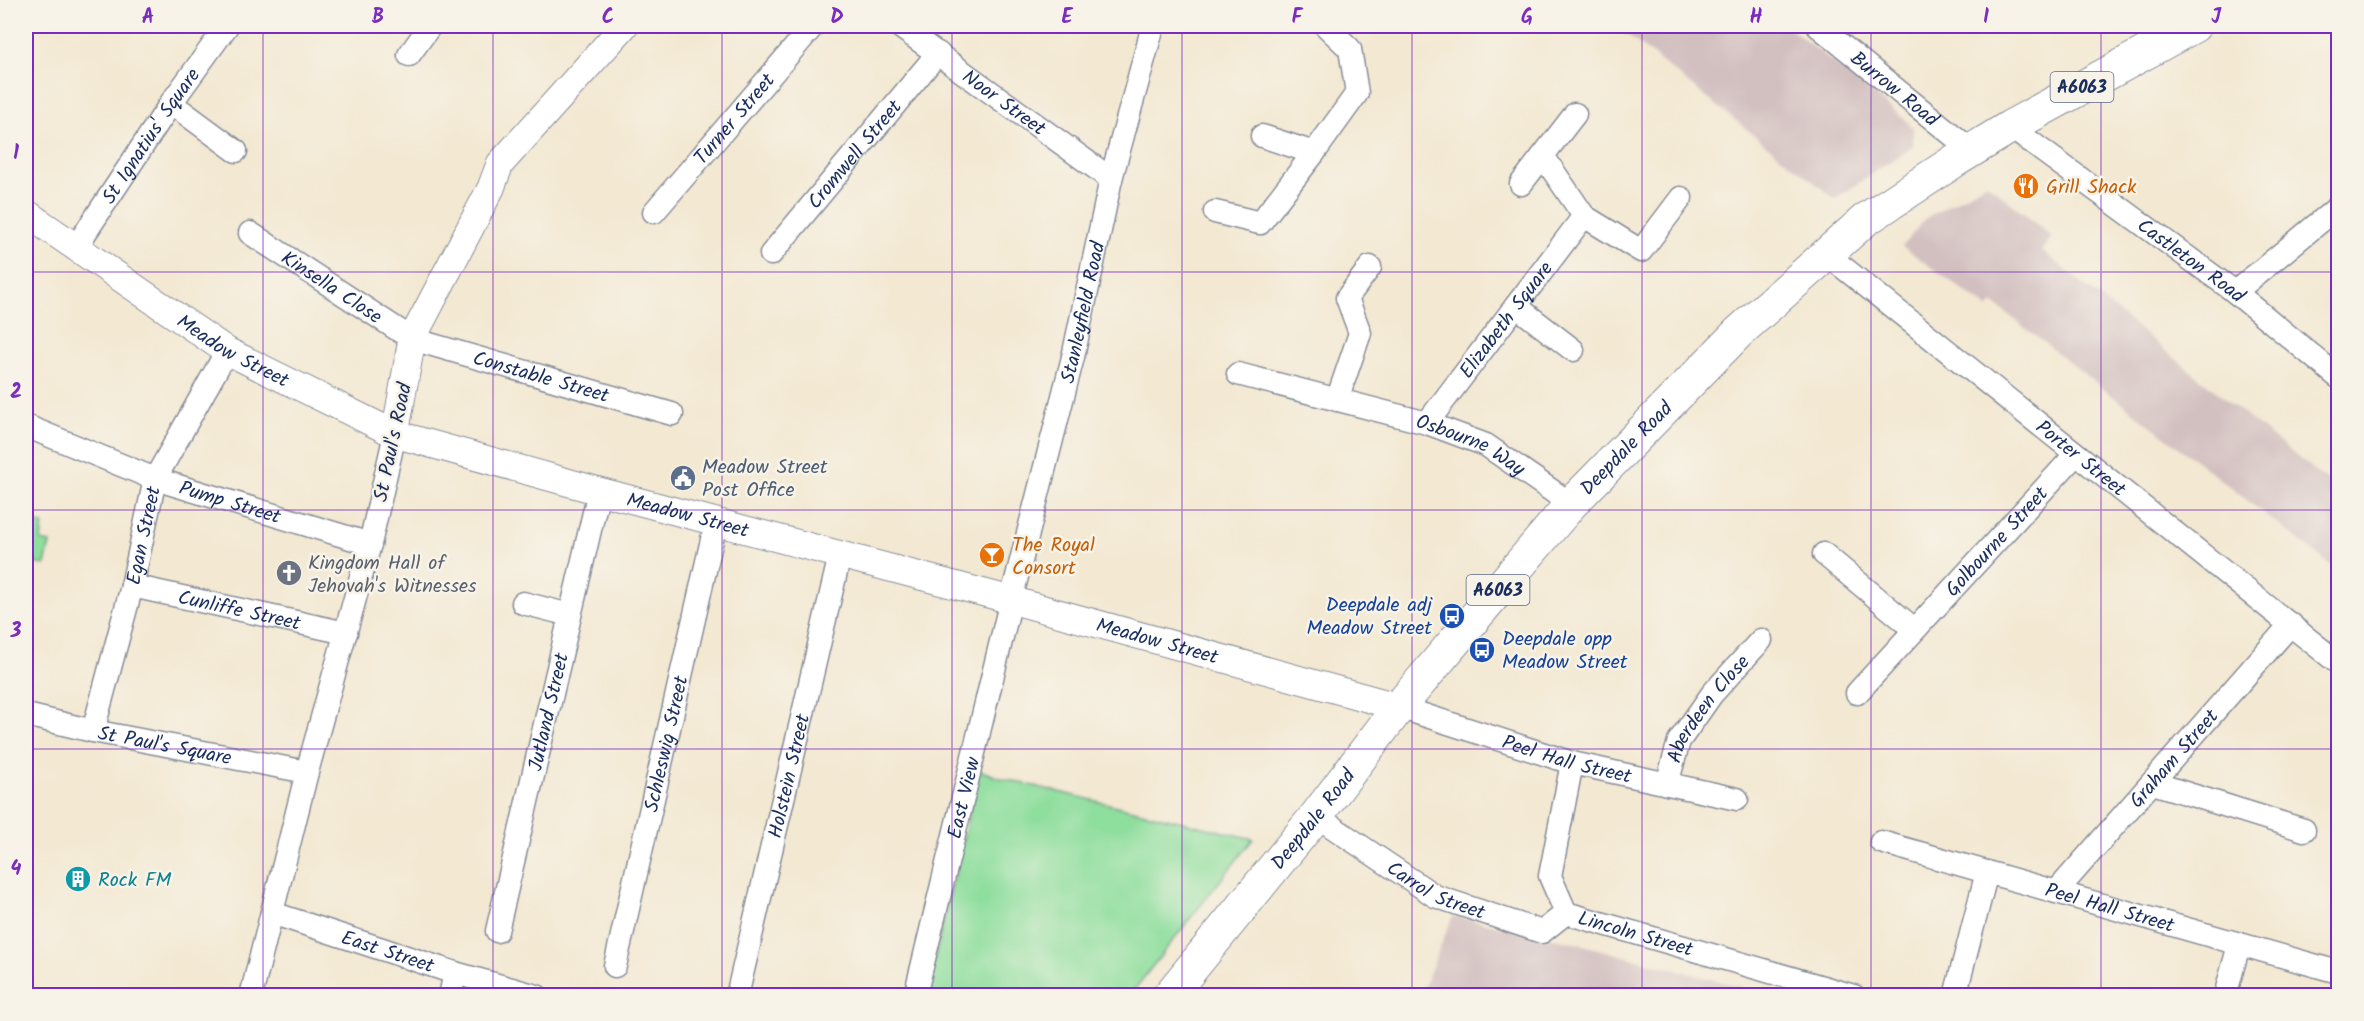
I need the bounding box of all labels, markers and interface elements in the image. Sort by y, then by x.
text: A [142,2,154,34]
text: B [372,2,384,34]
text: C [602,2,614,34]
text: D [830,2,844,34]
text: E [1061,2,1073,34]
text: F [1292,2,1304,34]
text: G [1521,2,1533,34]
text: H [1749,2,1763,34]
text: I [1983,2,1989,34]
text: J [2211,2,2222,34]
street label: Burrow Road [1842,44,1946,136]
street label: St Ignatius' Square [94,62,210,211]
street label: Noor Street [955,62,1052,145]
street label: Turner Street [687,67,784,173]
road number: A6063 [2050,72,2114,102]
street label: Cromwell Street [800,93,911,217]
text: 1 [13,138,19,170]
restaurant icon: Grill Shack [2011,171,2041,201]
place label: Grill Shack [2046,172,2137,204]
street label: Castleton Road [2130,211,2252,313]
street label: Stanleyfield Road [1053,238,1115,387]
street label: Kinsella Close [274,243,388,333]
street label: Elizabeth Square [1452,255,1562,386]
street label: Meadow Street [169,307,294,397]
street label: Constable Street [469,343,613,413]
text: 2 [10,377,22,409]
street label: St Paul's Road [366,379,422,505]
street label: Deepdale Road [1573,394,1682,504]
street label: Osbourne Way [1412,407,1532,486]
street label: Porter Street [2028,413,2133,506]
place label: Meadow Street Post Office [702,452,828,507]
public building icon: Meadow Street Post Office [668,463,698,493]
street label: Pump Street [175,473,285,534]
street label: Golbourne Street [1938,480,2057,605]
street label: Egan Street [119,483,171,588]
street label: Meadow Street [623,485,752,548]
place label: The Royal Consort [1012,530,1095,585]
bar icon: The Royal Consort [977,540,1007,570]
place label: Kingdom Hall of Jehovah's Witnesses [308,548,477,603]
church icon: Kingdom Hall of Jehovah's Witnesses [274,558,304,588]
road number: A6063 [1466,575,1530,605]
street label: Cunliffe Street [175,583,304,641]
place label: Deepdale adj Meadow Street [1307,590,1433,645]
bus stop icon: Deepdale adj Meadow Street [1437,601,1467,631]
street label: Meadow Street [1092,610,1222,674]
text: 3 [10,616,22,648]
place label: Deepdale opp Meadow Street [1502,624,1628,679]
bus stop icon: Deepdale opp Meadow Street [1467,635,1497,665]
street label: Aberdeen Close [1660,648,1758,767]
street label: Jutland Street [521,650,579,775]
street label: Schleswig Street [636,672,699,816]
street label: Graham Street [2122,702,2228,816]
street label: Holstein Street [760,711,820,842]
street label: St Paul's Square [95,718,234,775]
street label: Peel Hall Street [1498,727,1635,794]
street label: East View [940,753,990,842]
street label: Deepdale Road [1264,762,1365,878]
text: 4 [11,854,22,886]
street label: Carrol Street [1379,854,1489,930]
building icon: Rock FM [63,864,93,894]
place label: Rock FM [98,865,171,897]
street label: Peel Hall Street [2041,875,2178,943]
street label: Lincoln Street [1574,903,1697,967]
street label: East Street [337,923,438,983]

